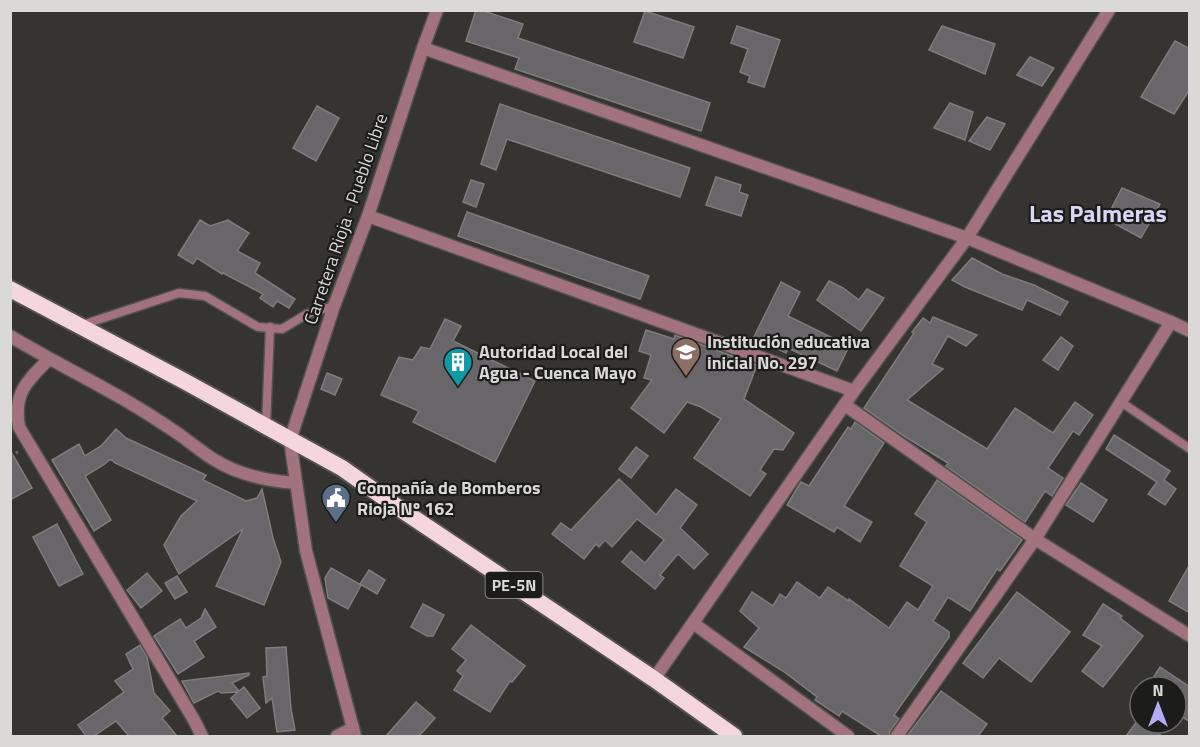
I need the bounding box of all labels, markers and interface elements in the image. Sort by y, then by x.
street label: Carretera Rioja - Pueblo Libre [297,110,394,328]
district label: Las Palmeras [1029,195,1167,231]
place label: Institución educativa inicial No. 297 [707,328,870,376]
school or university icon: Institución educativa inicial No. 297 [670,336,702,378]
place label: Autoridad Local del Agua - Cuenca Mayo [479,338,637,386]
building icon: Autoridad Local del Agua - Cuenca Mayo [442,346,474,388]
place label: Compañía de Bomberos Rioja Nº 162 [357,474,540,522]
public building icon: Compañía de Bomberos Rioja Nº 162 [320,482,352,524]
road number: PE-5N [486,572,542,598]
north arrow [1128,675,1188,735]
text: N [1152,678,1164,702]

